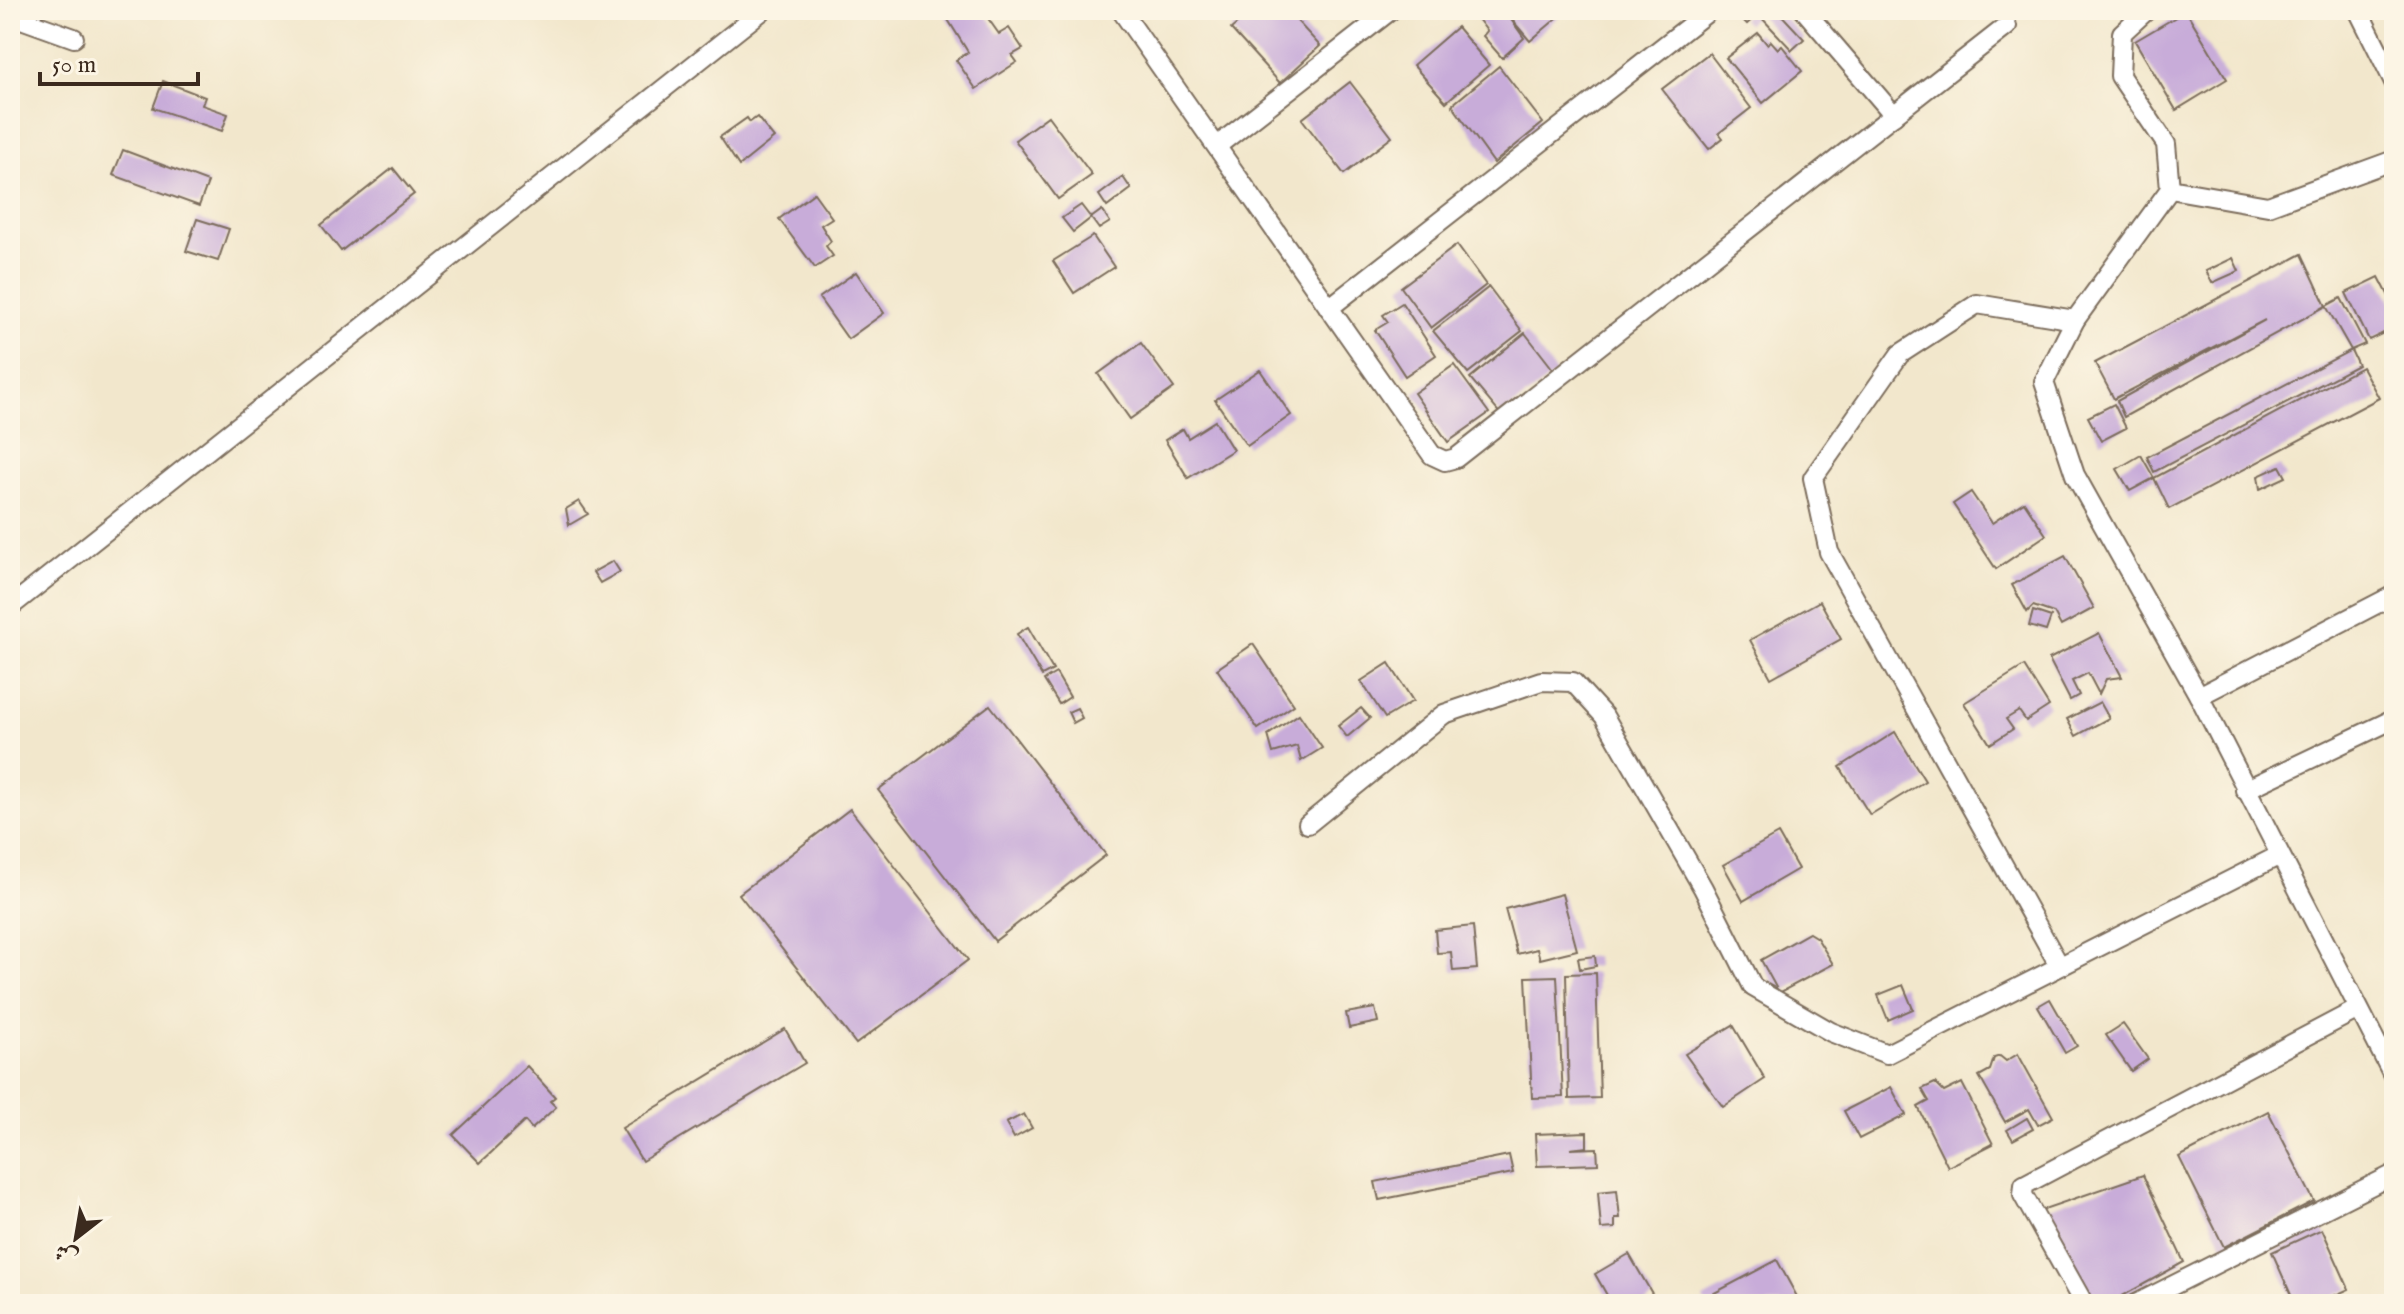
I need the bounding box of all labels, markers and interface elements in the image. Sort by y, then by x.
scale bar [40,36,198,86]
text: 50 m [52,50,96,81]
north arrow [36,1198,116,1278]
text: ش [50,1236,83,1271]

